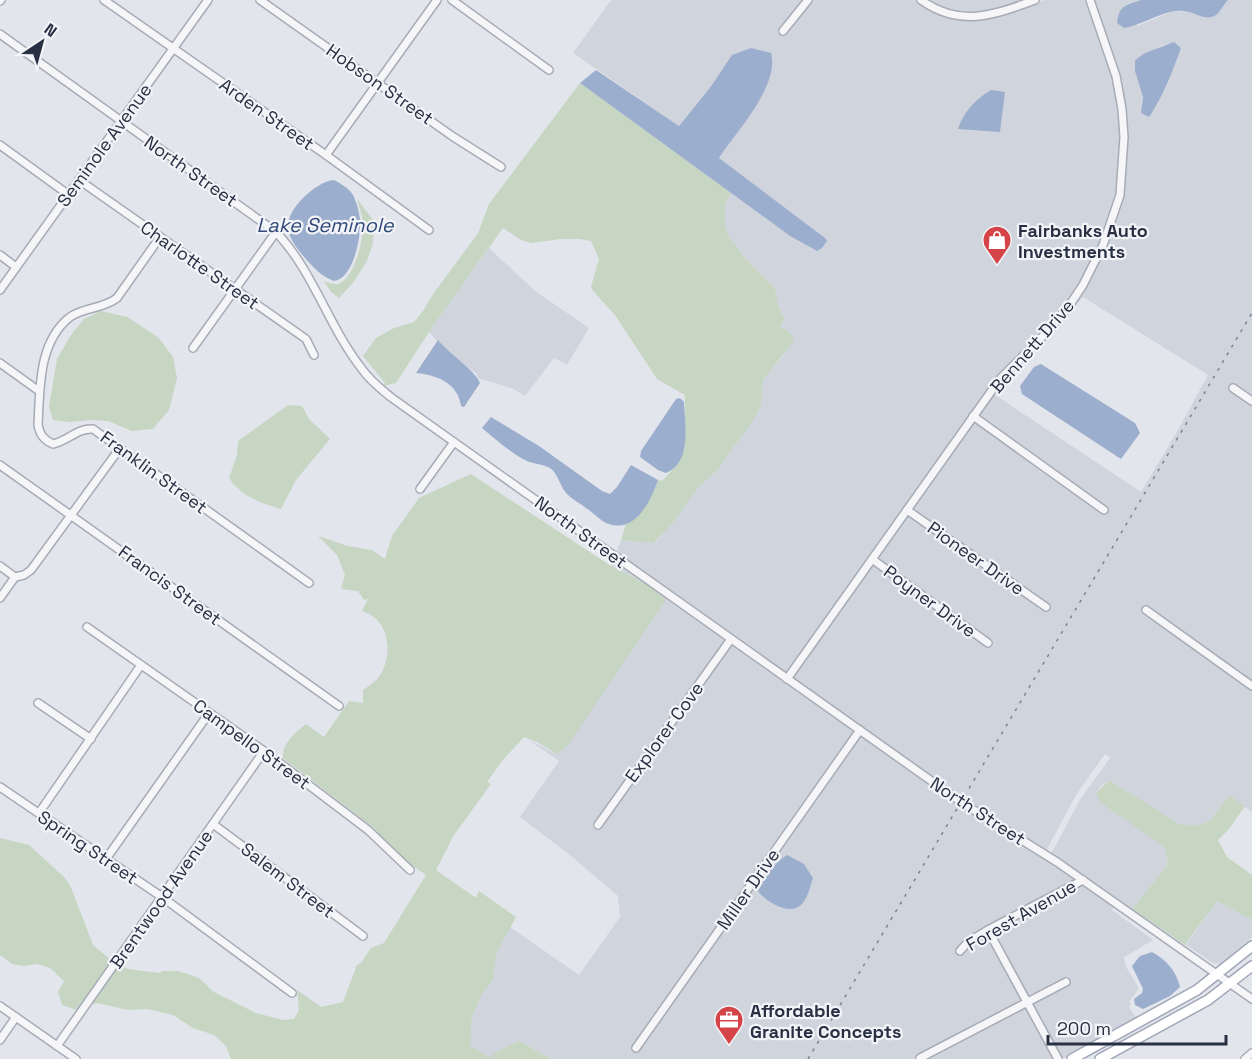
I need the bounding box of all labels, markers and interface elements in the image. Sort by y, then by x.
north arrow [12,12,72,72]
text: N [40,19,61,42]
street label: Hobson Street [322,39,438,129]
street label: Arden Street [215,73,319,155]
street label: Seminole Avenue [52,79,156,211]
street label: North Street [140,130,242,212]
water label: Lake Seminole [256,212,395,238]
street label: Charlotte Street [136,216,264,314]
place label: Fairbanks Auto Investments [1018,219,1148,263]
shop icon: Fairbanks Auto Investments [981,224,1013,266]
street label: Bennett Drive [985,294,1079,398]
street label: Franklin Street [96,425,212,519]
street label: North Street [530,491,632,573]
street label: Pioneer Drive [923,516,1029,600]
street label: Francis Street [114,540,226,630]
street label: Poyner Drive [879,560,981,642]
street label: Explorer Cove [620,677,708,787]
street label: Campello Street [189,694,315,794]
street label: North Street [926,772,1030,850]
street label: Spring Street [33,805,143,889]
street label: Brentwood Avenue [105,825,217,973]
street label: Salem Street [237,837,339,923]
street label: Miller Drive [712,844,784,934]
street label: Forest Avenue [962,874,1080,956]
place label: Affordable Granite Concepts [750,999,901,1043]
office icon: Affordable Granite Concepts [713,1004,745,1046]
scale bar [1048,1008,1226,1046]
text: 200 m [1057,1017,1111,1040]

